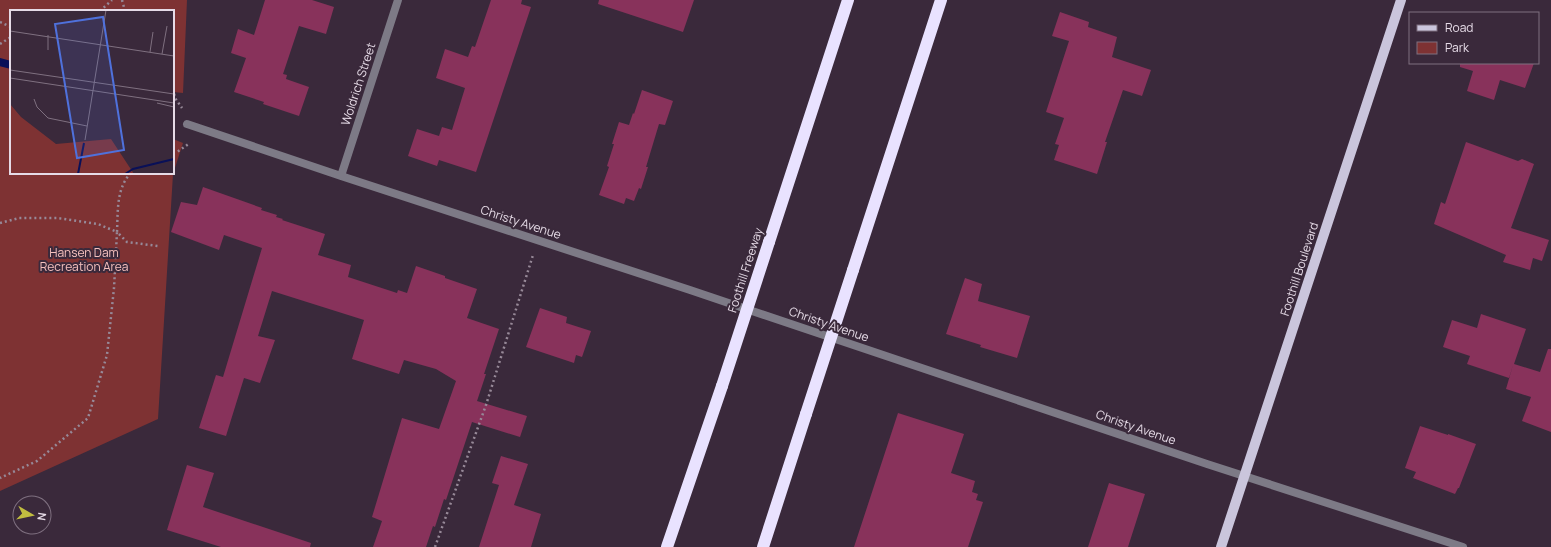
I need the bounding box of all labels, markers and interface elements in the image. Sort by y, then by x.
inset map [10,10,174,174]
legend [1409,12,1539,64]
text: Road [1445,19,1473,36]
text: Park [1445,39,1470,56]
street label: Woldrich Street [337,40,379,128]
street label: Christy Avenue [479,201,563,243]
street label: Foothill Boulevard [1276,220,1322,318]
street label: Foothill Freeway [723,225,767,315]
park label: Hansen Dam Recreation Area [40,244,128,275]
street label: Christy Avenue [787,302,871,346]
street label: Christy Avenue [1094,405,1178,449]
north arrow [12,495,52,535]
text: N [34,512,50,522]

